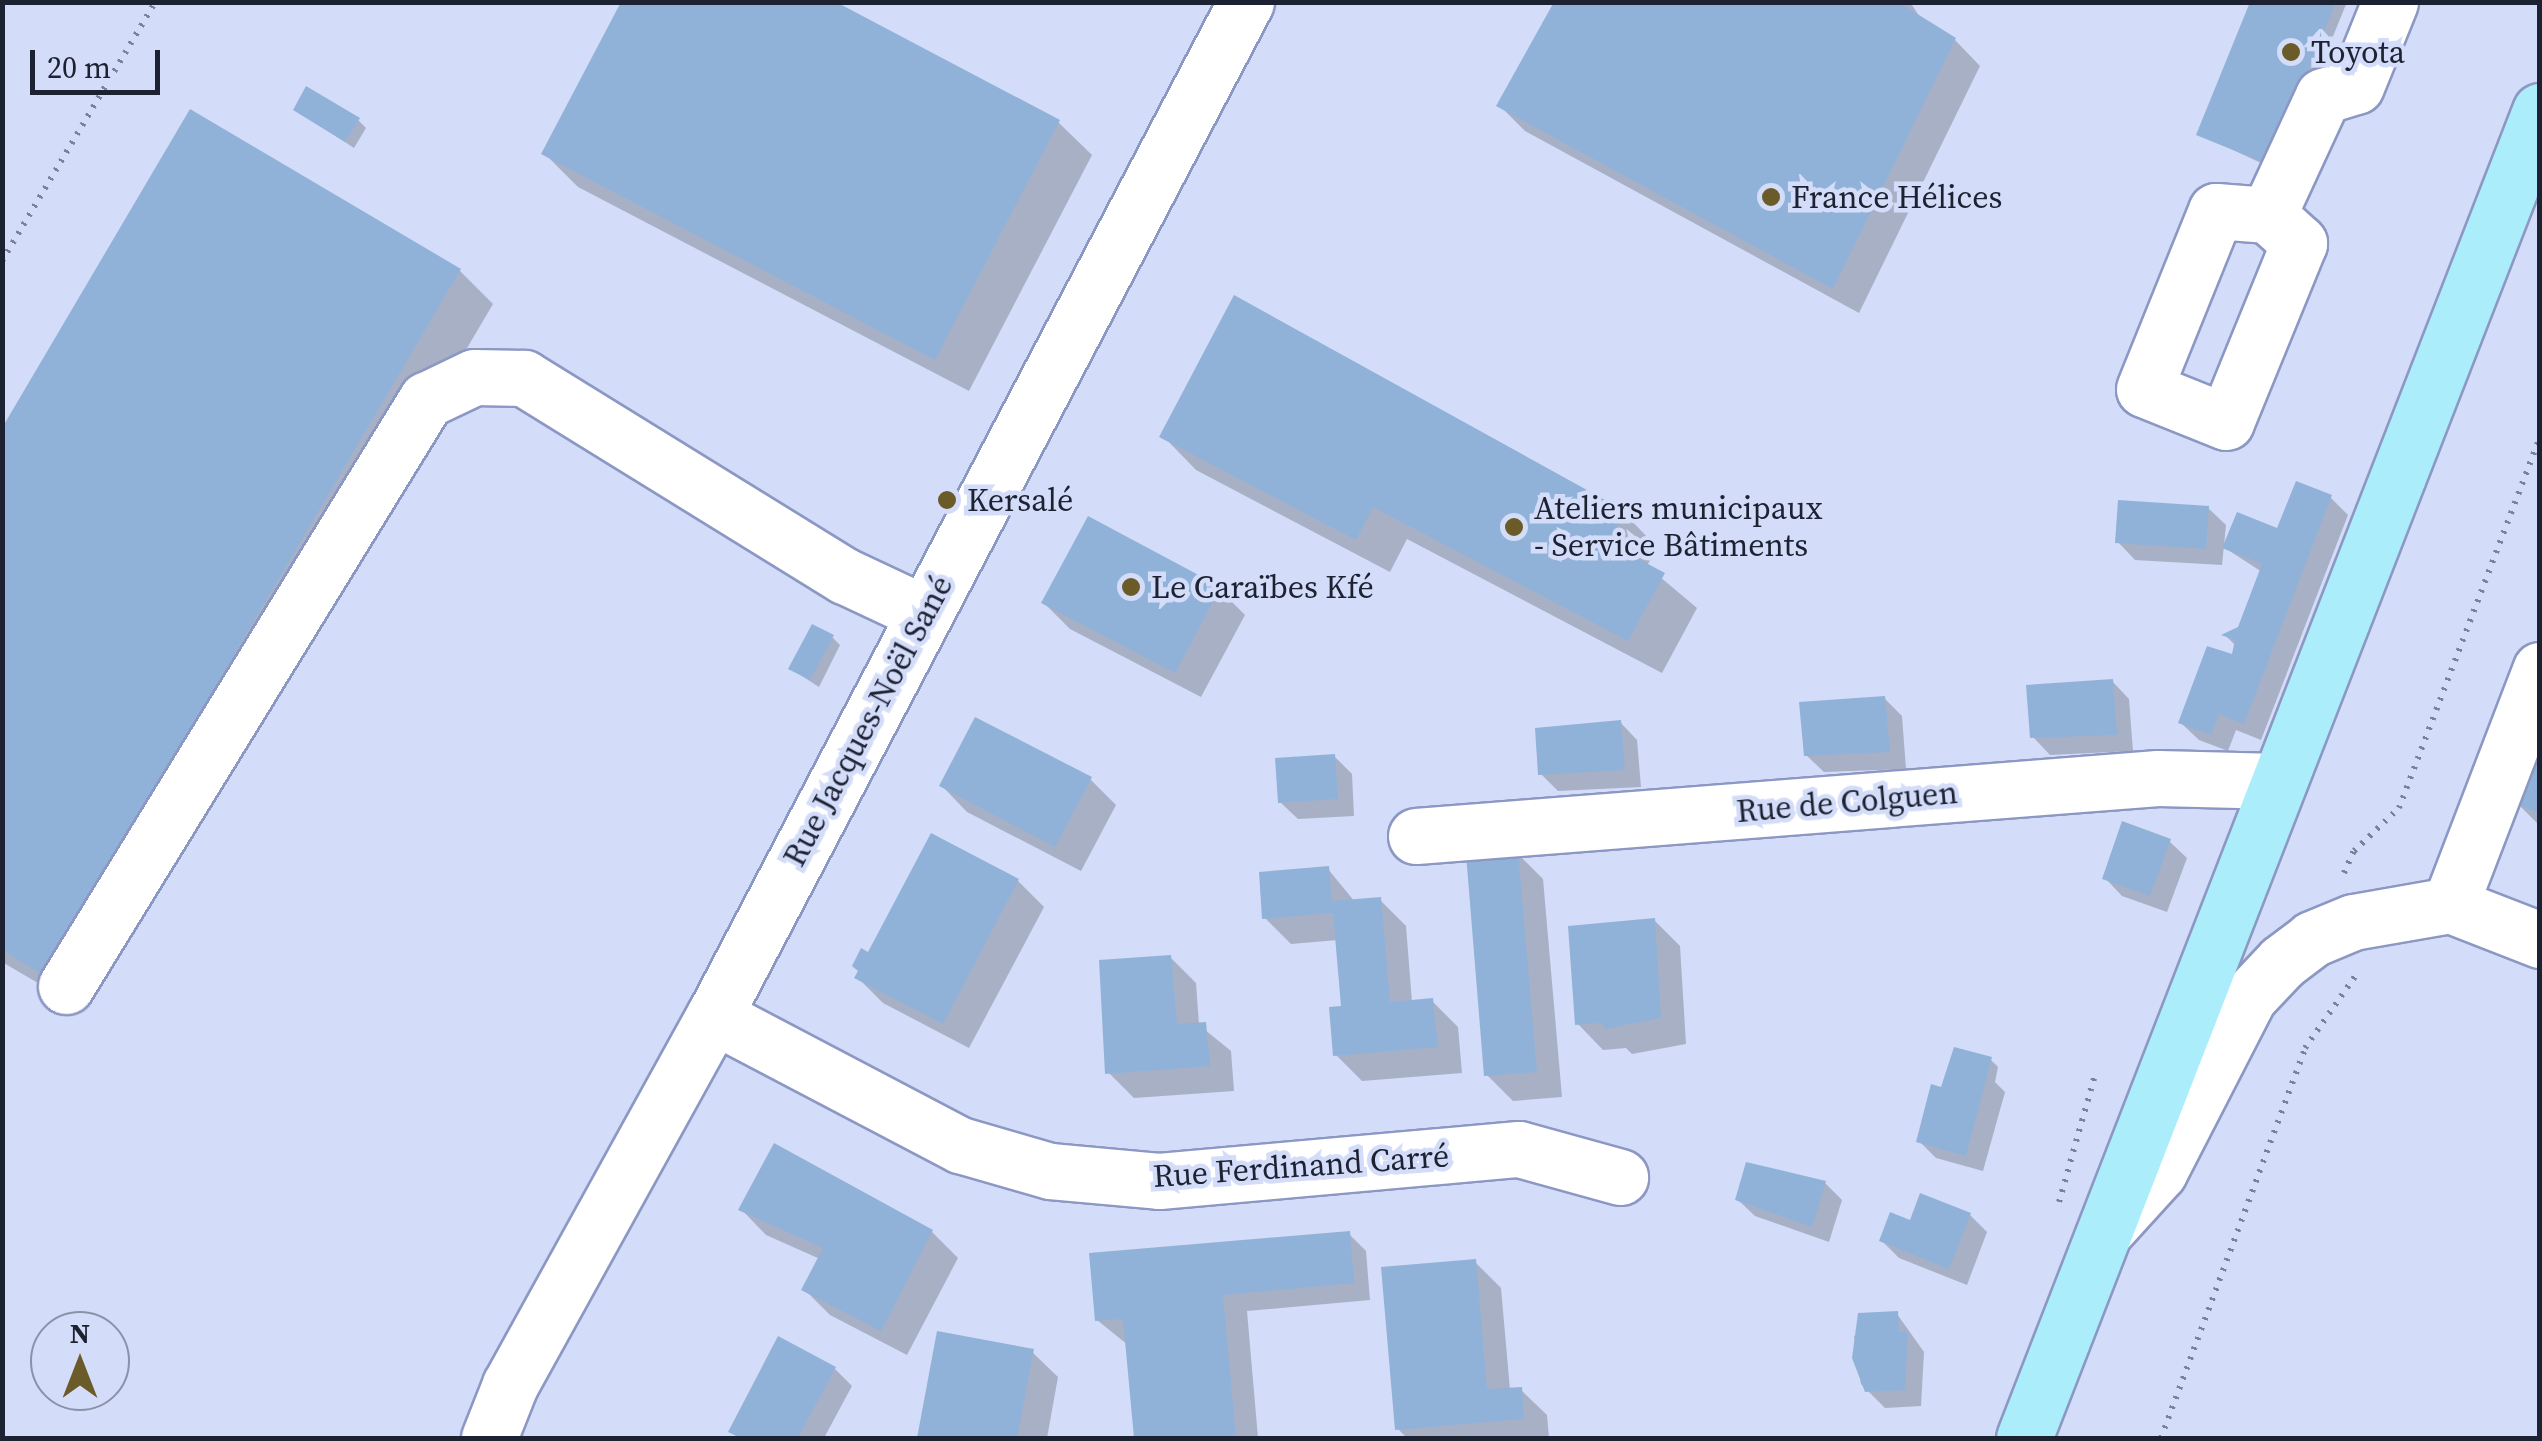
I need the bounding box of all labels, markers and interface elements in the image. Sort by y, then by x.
scale bar [35,30,165,92]
place label: Toyota [2311,33,2405,71]
marker: Toyota [2280,41,2302,63]
text: 20 m [47,47,111,88]
place label: France Hélices [1791,178,2002,216]
marker: France Hélices [1760,186,1782,208]
place label: Kersalé [967,481,1073,519]
marker: Kersalé [936,489,958,511]
place label: Ateliers municipaux - Service Bâtiments [1534,490,1822,565]
marker: Ateliers municipaux - Service Bâtiments [1503,516,1525,538]
place label: Le Caraïbes Kfé [1151,568,1374,606]
street label: Rue Jacques-Noël Sané [775,569,961,873]
marker: Le Caraïbes Kfé [1120,576,1142,598]
street label: Rue de Colguen [1735,773,1959,831]
street label: Rue Ferdinand Carré [1152,1136,1450,1196]
north arrow [30,1311,130,1411]
text: N [70,1314,90,1352]

